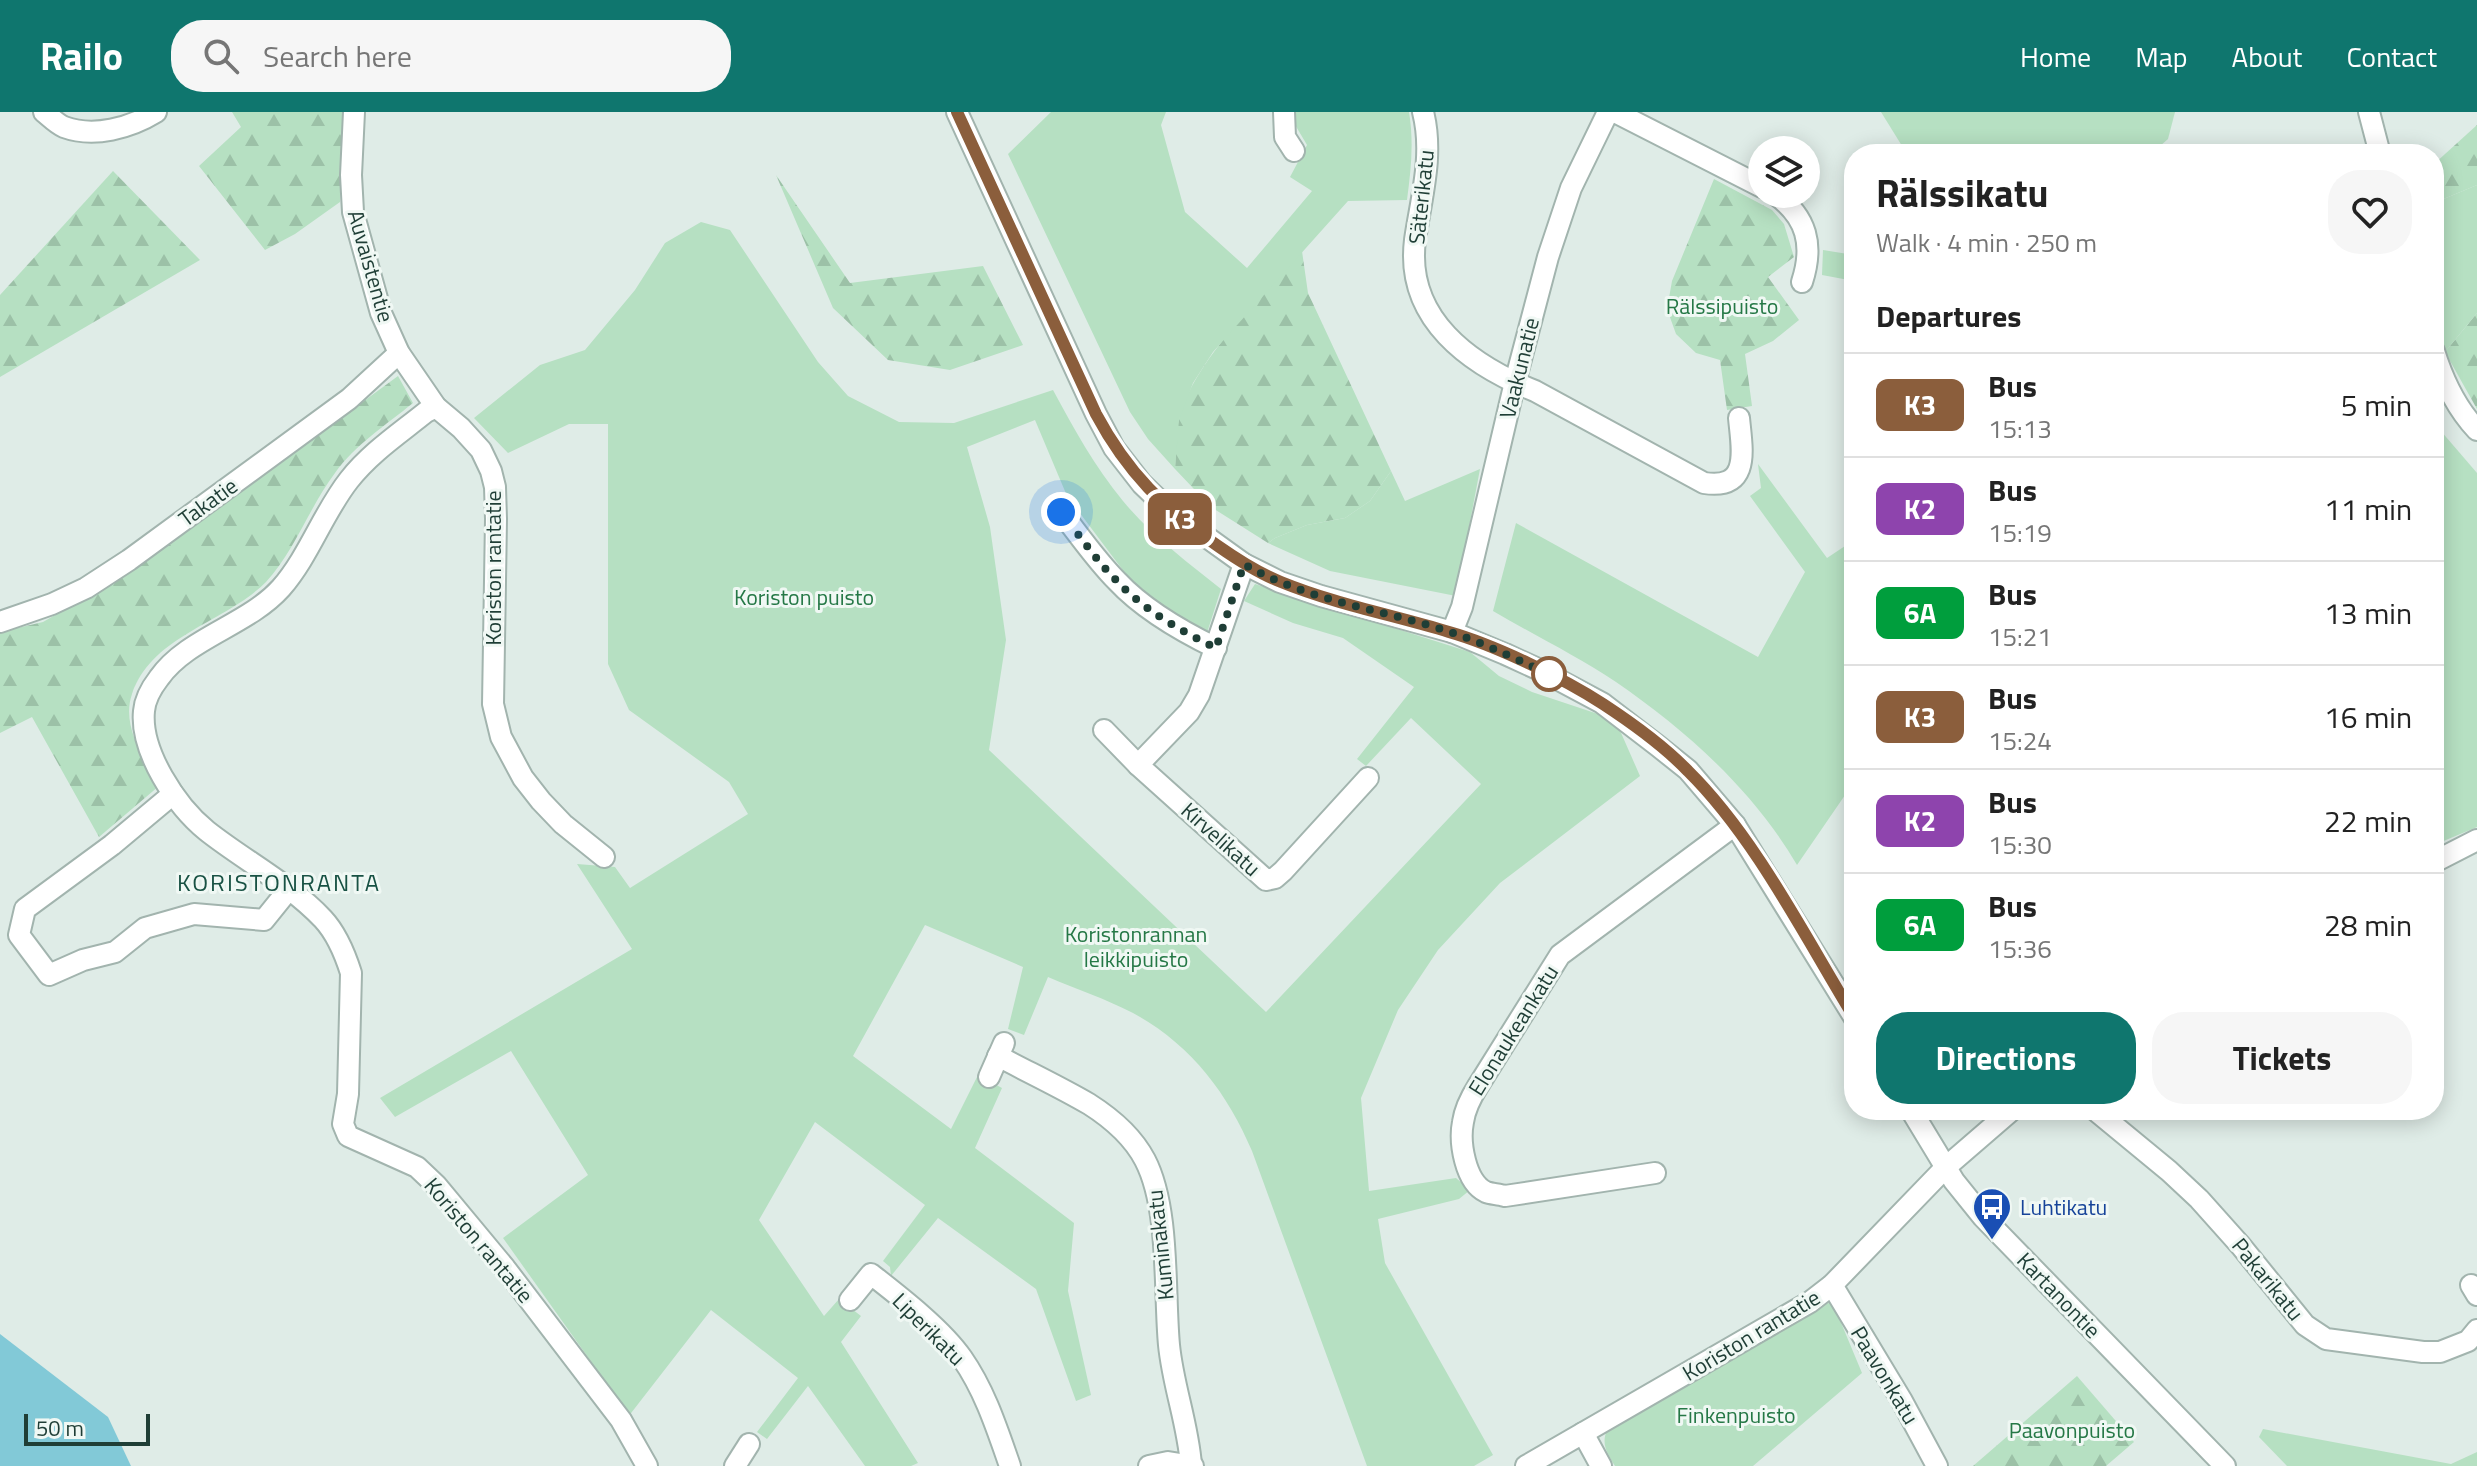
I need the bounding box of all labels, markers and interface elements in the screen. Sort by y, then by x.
search box [171,20,731,92]
text: Railo [40,27,123,85]
text: Search here [263,33,412,79]
icon: search [199,34,243,78]
text: Home [2020,35,2091,78]
text: Map [2135,35,2188,78]
text: About [2232,35,2302,78]
text: Contact [2346,35,2437,78]
map controls [1748,136,1820,208]
button: layers [1748,136,1820,208]
street label: Säterikatu [1399,148,1443,246]
text: Rälssikatu [1876,164,2049,222]
button: heart [2328,170,2412,254]
street label: Auvaistentie [339,206,403,326]
text: Walk · 4 min · 250 m [1876,223,2097,262]
park label: Rälssipuisto [1666,289,1778,323]
text: Departures [1876,293,2021,339]
street label: Vaakunatie [1490,314,1548,422]
text: Bus [1988,363,2037,409]
text: 5 min [2341,382,2412,428]
text: K3 [1904,383,1936,426]
text: 15:13 [1988,409,2052,448]
text: Bus [1988,467,2037,513]
street label: Takatie [171,469,245,535]
text: 11 min [2324,486,2412,532]
text: K2 [1904,487,1936,530]
street label: Koriston rantatie [476,490,510,646]
your location [1041,492,1081,532]
line badge: K3 [1144,493,1216,545]
text: K3 [1164,497,1196,540]
text: 15:19 [1988,513,2052,552]
text: Bus [1988,571,2037,617]
park label: Koriston puisto [734,580,874,614]
text: 13 min [2324,590,2412,636]
text: 6A [1904,591,1936,634]
text: 15:21 [1988,617,2052,656]
unlabelled marker [1532,657,1566,691]
text: Bus [1988,675,2037,721]
text: 16 min [2324,694,2412,740]
text: K3 [1904,695,1936,738]
text: 15:24 [1988,721,2052,760]
text: Bus [1988,779,2037,825]
street label: Kirvelikatu [1173,794,1269,884]
text: 22 min [2324,798,2412,844]
text: K2 [1904,799,1936,842]
text: 15:30 [1988,825,2052,864]
district label: KORISTONRANTA [177,864,381,900]
text: Bus [1988,883,2037,929]
text: 28 min [2324,902,2412,948]
text: 6A [1904,903,1936,946]
park label: Koristonrannan leikkipuisto [1065,917,1207,976]
text: 15:36 [1988,929,2052,968]
street label: Elonaukeankatu [1459,958,1567,1102]
button: Directions [1876,1012,2136,1104]
button: Tickets [2152,1012,2412,1104]
street label: Koriston rantatie [416,1170,542,1310]
bus stop icon: Luhtikatu [1971,1186,2013,1241]
street label: Kuminakatu [1137,1188,1183,1302]
place label: Luhtikatu [2020,1190,2107,1224]
street label: Pakarikatu [2224,1230,2312,1328]
street label: Kartanontie [2009,1244,2109,1346]
street label: Koriston rantatie [1676,1280,1826,1390]
street label: Liperikatu [885,1285,973,1373]
street label: Paavonkatu [1842,1319,1928,1431]
park label: Finkenpuisto [1676,1398,1796,1432]
scale bar [24,1410,150,1446]
text: 50 m [36,1411,84,1445]
park label: Paavonpuisto [2009,1413,2135,1447]

